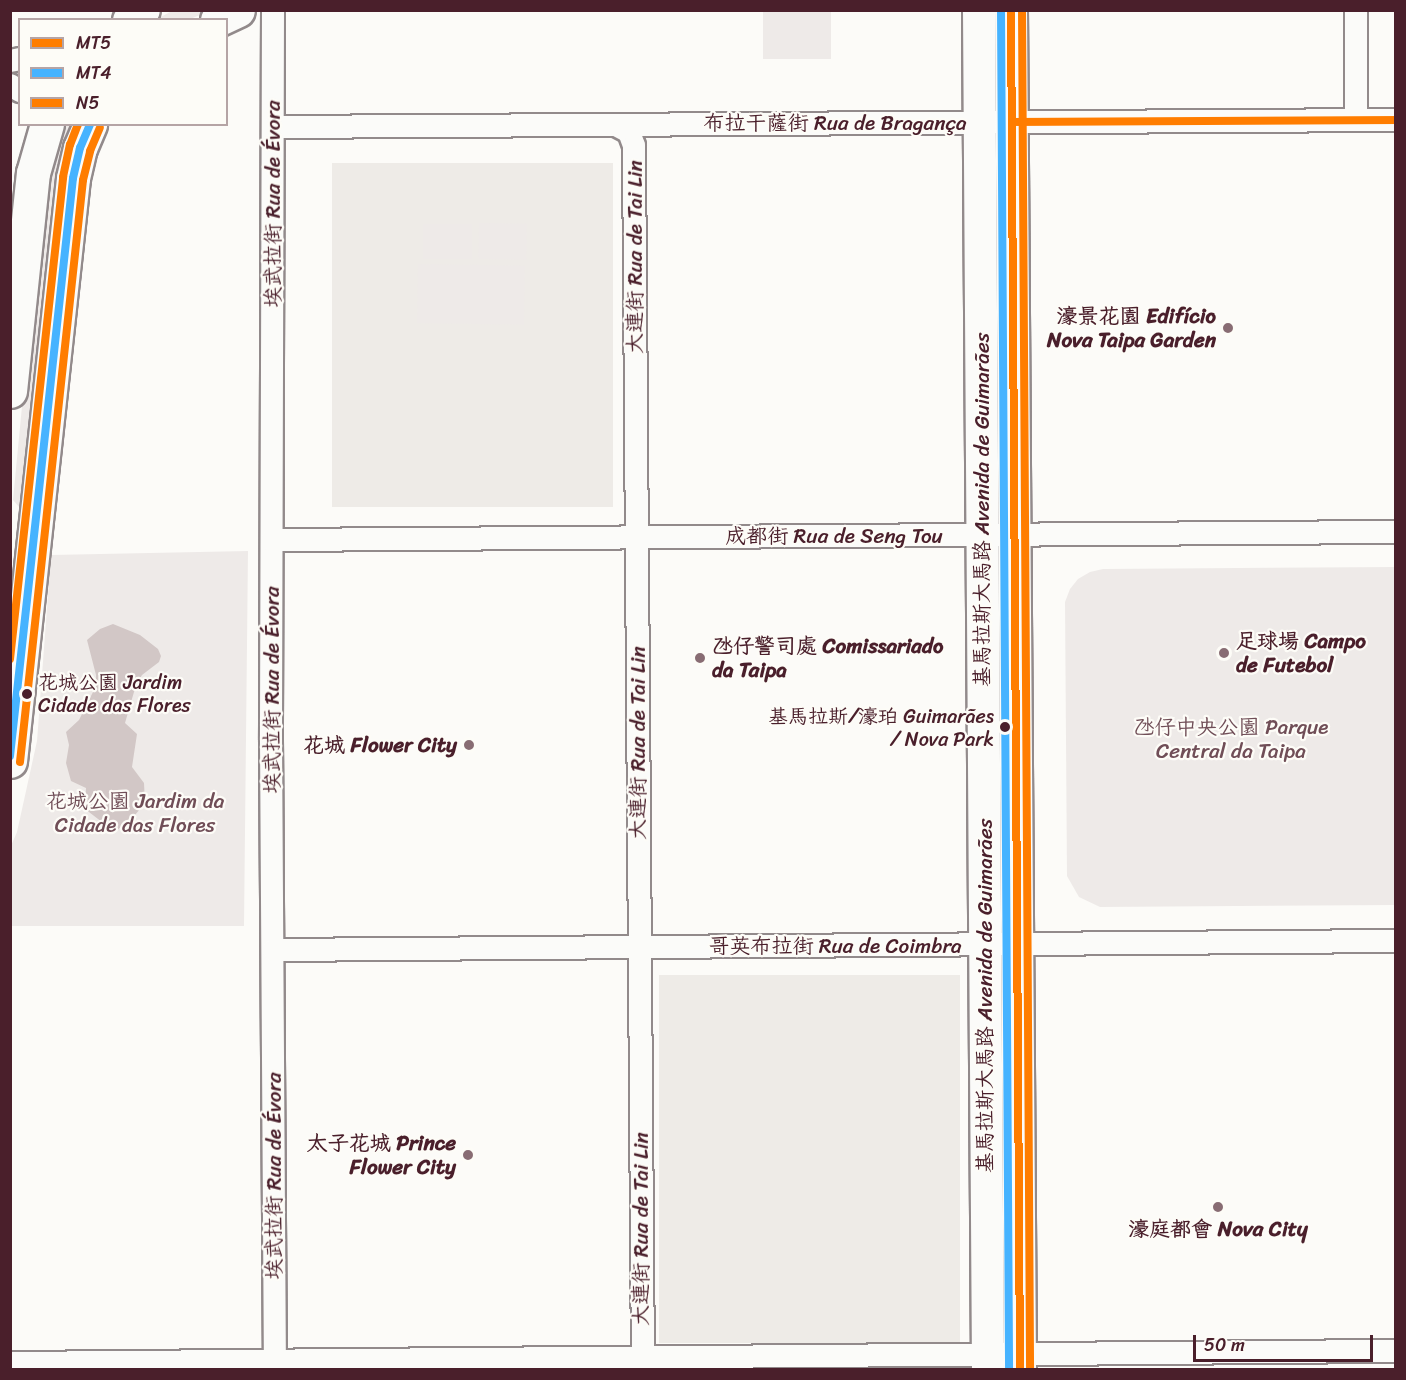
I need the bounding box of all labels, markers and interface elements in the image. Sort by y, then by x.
legend [18,18,228,126]
text: MT5 [76,27,111,59]
text: MT4 [76,57,112,89]
text: N5 [76,87,99,119]
street label: 埃武拉街 Rua de Évora [260,100,286,308]
street label: 布拉干薩街 Rua de Bragança [703,110,967,136]
street label: 大連街 Rua de Tai Lin [622,160,648,354]
place label: 濠景花園 Edifício Nova Taipa Garden [1046,303,1216,353]
marker: 濠景花園 Edifício Nova Taipa Garden [1221,321,1235,335]
street label: 基馬拉斯大馬路 Avenida de Guimarães [969,333,995,687]
street label: 成都街 Rua de Seng Tou [725,523,943,549]
street label: 埃武拉街 Rua de Évora [259,586,285,794]
place label: 足球場 Campo de Futebol [1236,628,1366,678]
place label: 氹仔警司處 Comissariado da Taipa [712,633,943,683]
street label: 大連街 Rua de Tai Lin [625,646,651,840]
marker: 足球場 Campo de Futebol [1217,646,1231,660]
marker: 氹仔警司處 Comissariado da Taipa [693,651,707,665]
place label: 花城公園 Jardim Cidade das Flores [38,670,190,717]
marker: 花城公園 Jardim Cidade das Flores [21,688,33,700]
place label: 基馬拉斯/濠珀 Guimarães / Nova Park [768,704,994,751]
park label: 氹仔中央公園 Parque Central da Taipa [1134,714,1328,764]
marker: 基馬拉斯/濠珀 Guimarães / Nova Park [999,721,1011,733]
place label: 花城 Flower City [303,732,457,758]
marker: 花城 Flower City [462,738,476,752]
park label: 花城公園 Jardim da Cidade das Flores [46,788,224,838]
street label: 基馬拉斯大馬路 Avenida de Guimarães [972,819,998,1173]
street label: 哥英布拉街 Rua de Coimbra [708,933,962,959]
street label: 埃武拉街 Rua de Évora [261,1072,287,1280]
place label: 太子花城 Prince Flower City [307,1130,456,1180]
street label: 大連街 Rua de Tai Lin [628,1132,654,1326]
marker: 太子花城 Prince Flower City [461,1148,475,1162]
marker: 濠庭都會 Nova City [1211,1200,1225,1214]
place label: 濠庭都會 Nova City [1128,1216,1308,1242]
scale bar [1196,1323,1376,1361]
text: 50 m [1204,1329,1245,1361]

